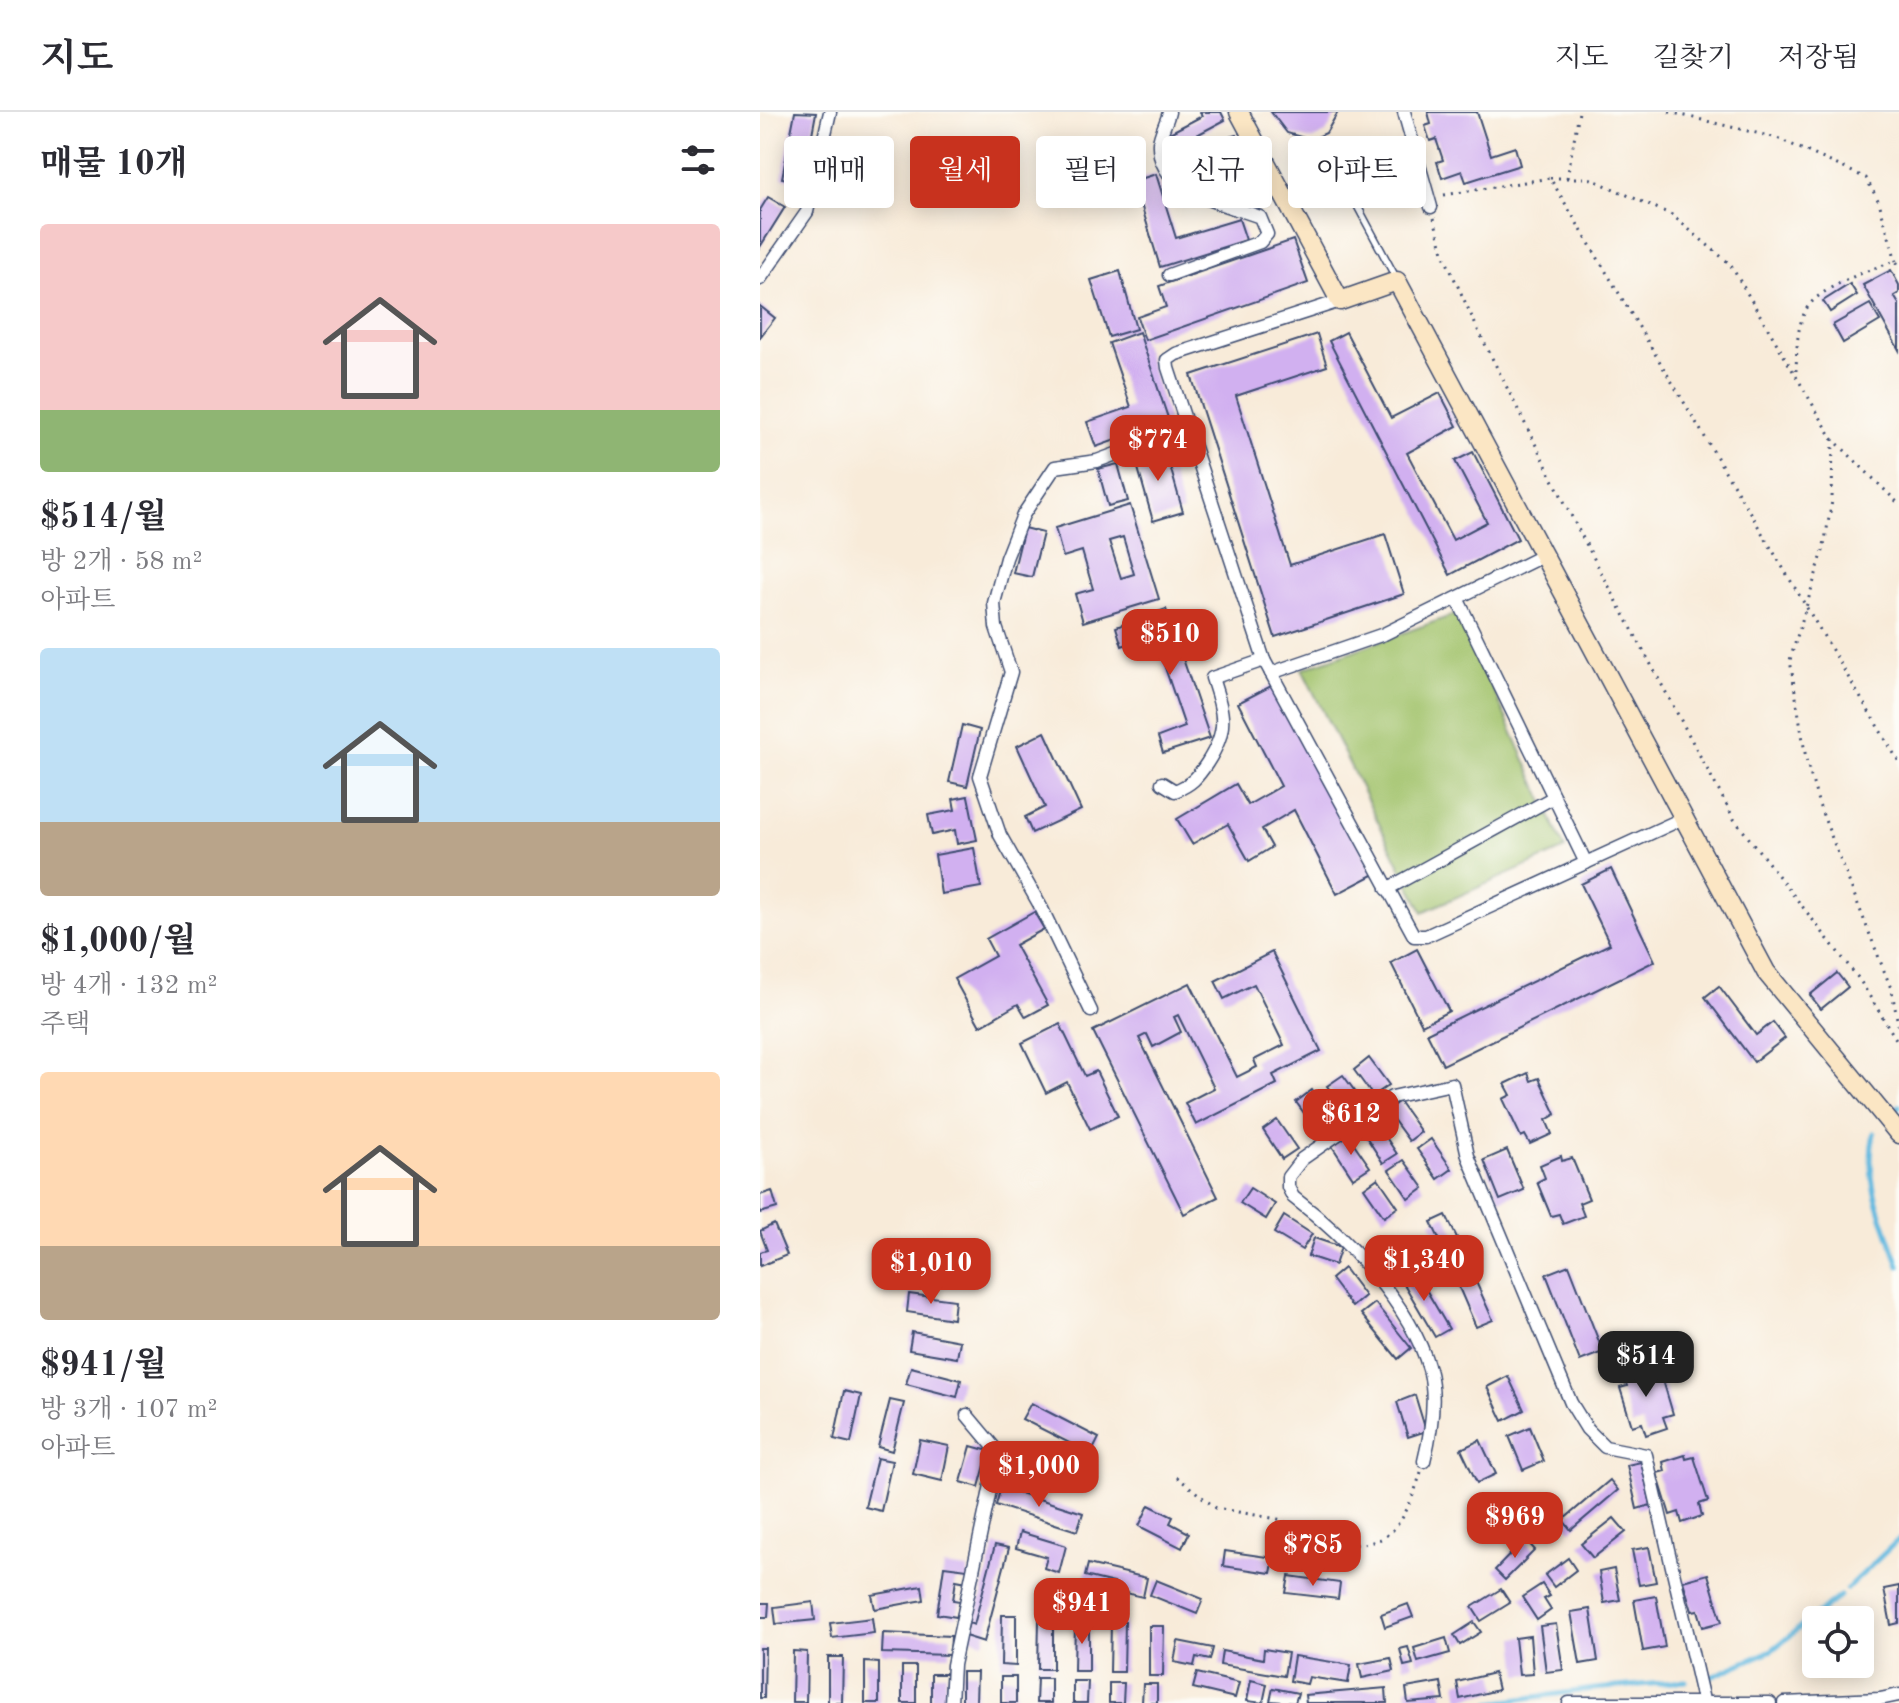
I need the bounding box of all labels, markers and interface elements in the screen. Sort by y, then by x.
text: 지도 [40,41,113,79]
text: 지도 [1555,45,1609,73]
text: 길찾기 [1653,45,1734,73]
text: 저장됨 [1778,45,1859,73]
chip: 매매 [784,136,894,208]
chip: 월세 [910,136,1020,208]
chip: 필터 [1036,136,1146,208]
chip: 신규 [1162,136,1272,208]
chip: 아파트 [1288,136,1426,208]
icon: filters [676,138,720,182]
text: 매물 10개 [40,148,188,182]
icon: home [308,276,452,420]
pin: $774 [1111,415,1205,483]
text: $774 [1128,428,1188,454]
text: $514/월 [40,501,167,535]
text: 방 2개 · 58 m² [40,549,202,575]
text: 아파트 [40,588,115,614]
pin: $510 [1123,609,1217,677]
text: $510 [1140,622,1200,648]
icon: home [308,700,452,844]
text: $1,000/월 [40,925,196,959]
text: 방 4개 · 132 m² [40,973,217,999]
text: 주택 [40,1012,90,1038]
pin: $612 [1304,1089,1398,1157]
text: $612 [1321,1102,1381,1128]
icon: home [308,1124,452,1268]
pin: $1,340 [1359,1235,1489,1303]
pin: $1,010 [866,1238,996,1306]
text: $1,340 [1383,1248,1465,1274]
text: $1,010 [890,1251,972,1277]
pin: $514 [1599,1331,1693,1399]
text: $514 [1616,1344,1676,1370]
text: $941/월 [40,1349,167,1383]
text: 방 3개 · 107 m² [40,1397,217,1423]
text: 아파트 [40,1436,115,1462]
pin: $1,000 [974,1441,1104,1509]
text: $1,000 [998,1454,1080,1480]
pin: $969 [1468,1492,1562,1560]
text: $969 [1485,1505,1545,1531]
pin: $785 [1266,1520,1360,1588]
text: $785 [1283,1533,1343,1559]
pin: $941 [1035,1578,1129,1646]
text: $941 [1052,1591,1112,1617]
map controls [1802,1606,1874,1678]
button: locate [1802,1606,1874,1678]

